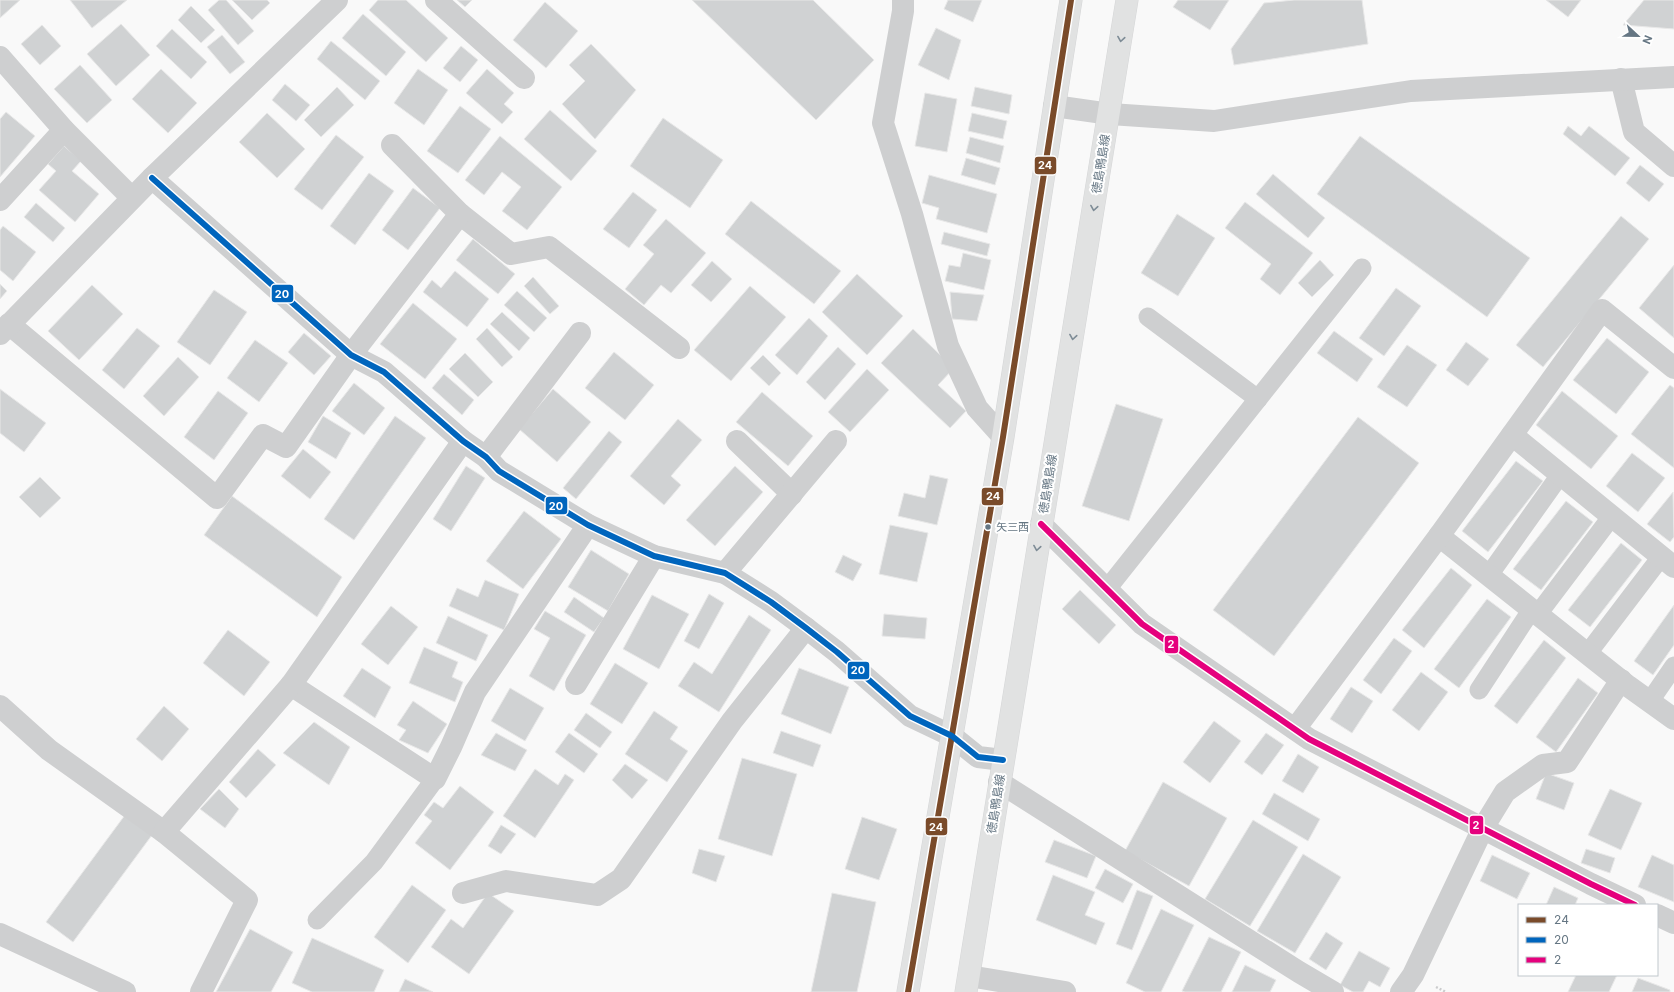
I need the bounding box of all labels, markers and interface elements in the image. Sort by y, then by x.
north arrow [1618,16,1658,56]
text: N [1639,33,1655,46]
one-way arrow [1117,35,1126,42]
street label: 徳島鴨島線 [1088,133,1113,195]
line badge: 24 [1034,156,1057,175]
text: 24 [1038,158,1052,172]
one-way arrow [1090,205,1099,211]
line badge: 20 [271,284,294,303]
text: 20 [275,287,289,301]
one-way arrow [1069,333,1077,340]
street label: 徳島鴨島線 [1035,453,1060,515]
line badge: 24 [981,487,1004,506]
text: 24 [986,489,1000,503]
line badge: 20 [545,496,568,515]
text: 20 [549,499,563,513]
place label: 矢三西 [996,520,1029,534]
marker: 矢三西 [983,522,993,532]
one-way arrow [1034,545,1042,551]
line badge: 2 [1164,635,1179,654]
text: 2 [1168,637,1175,651]
line badge: 20 [847,661,870,680]
text: 20 [851,663,865,677]
street label: 徳島鴨島線 [983,773,1008,835]
line badge: 2 [1469,815,1484,835]
line badge: 24 [925,817,948,836]
text: 2 [1473,818,1480,832]
text: 24 [929,820,943,834]
legend [1518,904,1658,976]
text: 24 [1554,912,1569,927]
text: 20 [1554,932,1569,947]
text: 2 [1554,952,1561,967]

